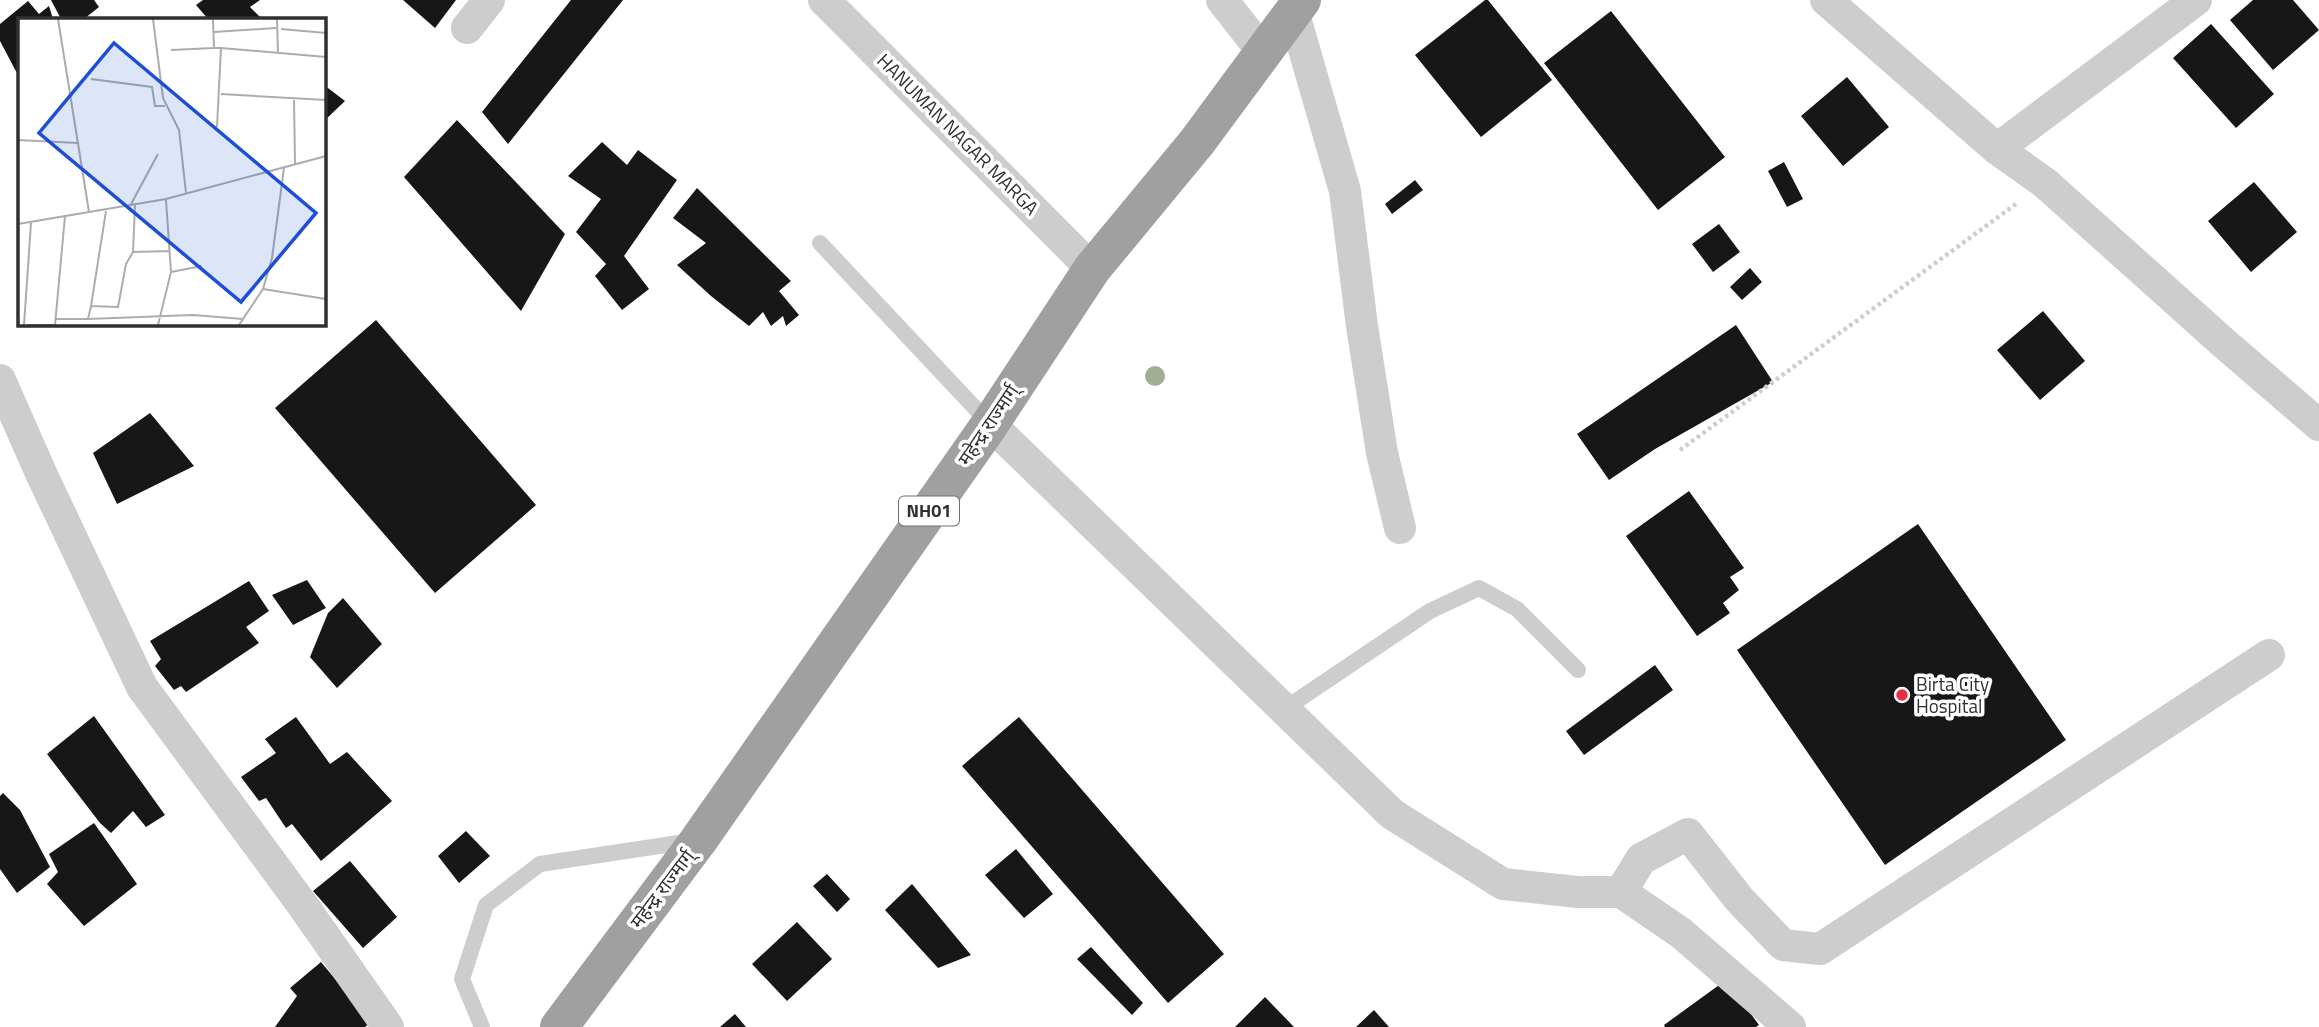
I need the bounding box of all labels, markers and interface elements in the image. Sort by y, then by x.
inset map [18,18,326,326]
street label: HANUMAN NAGAR MARGA [871,46,1046,221]
street label: महेन्द्र राज्मार्ग् [950,376,1027,471]
road number: NH01 [899,496,959,526]
place label: Birta City Hospital [1916,669,1989,720]
marker: Birta City Hospital [1894,687,1910,703]
street label: महेन्द्र राज्मार्ग् [622,841,703,934]

